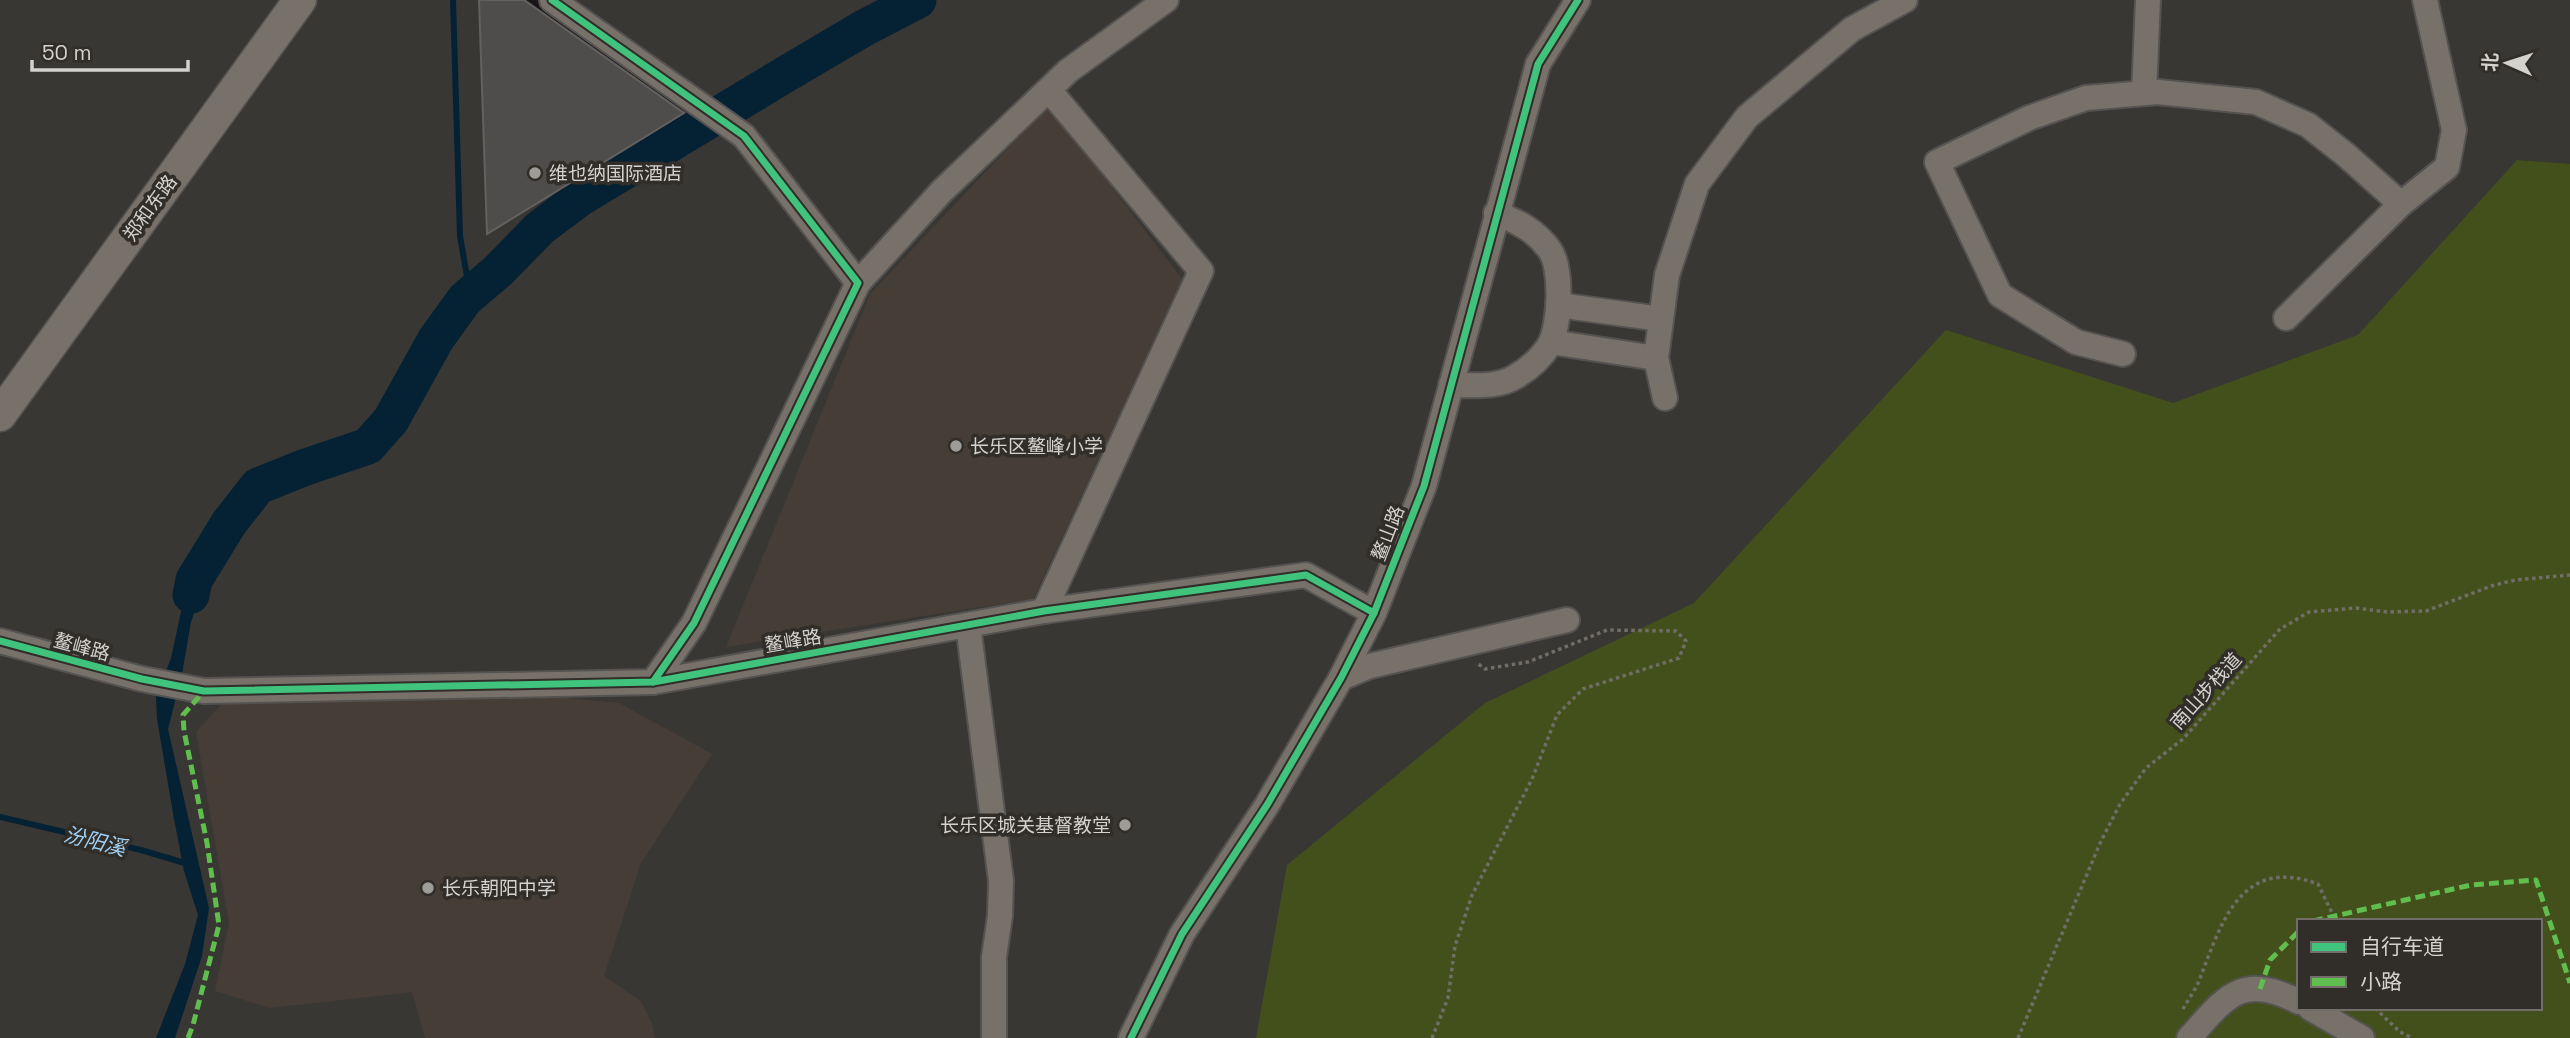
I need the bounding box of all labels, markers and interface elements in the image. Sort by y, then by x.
scale bar [32,28,187,72]
north arrow [2472,28,2542,98]
text: 50 m [42,39,92,66]
text: 北 [2478,52,2504,72]
place label: 维也纳国际酒店 [549,161,682,186]
marker: 维也纳国际酒店 [527,165,543,181]
street label: 郑和东路 [118,170,182,246]
place label: 长乐区鳌峰小学 [970,434,1103,459]
marker: 长乐区鳌峰小学 [948,438,964,454]
street label: 鳌山路 [1366,502,1410,564]
street label: 鳌峰路 [763,624,823,658]
street label: 鳌峰路 [51,628,113,666]
street label: 南山步栈道 [2165,647,2247,735]
place label: 长乐区城关基督教堂 [940,813,1111,838]
marker: 长乐区城关基督教堂 [1117,817,1133,833]
water label: 汾阳溪 [61,820,131,862]
place label: 长乐朝阳中学 [442,876,556,901]
marker: 长乐朝阳中学 [420,880,436,896]
legend [2297,919,2542,1010]
text: 自行车道 [2360,933,2444,960]
text: 小路 [2360,968,2402,995]

